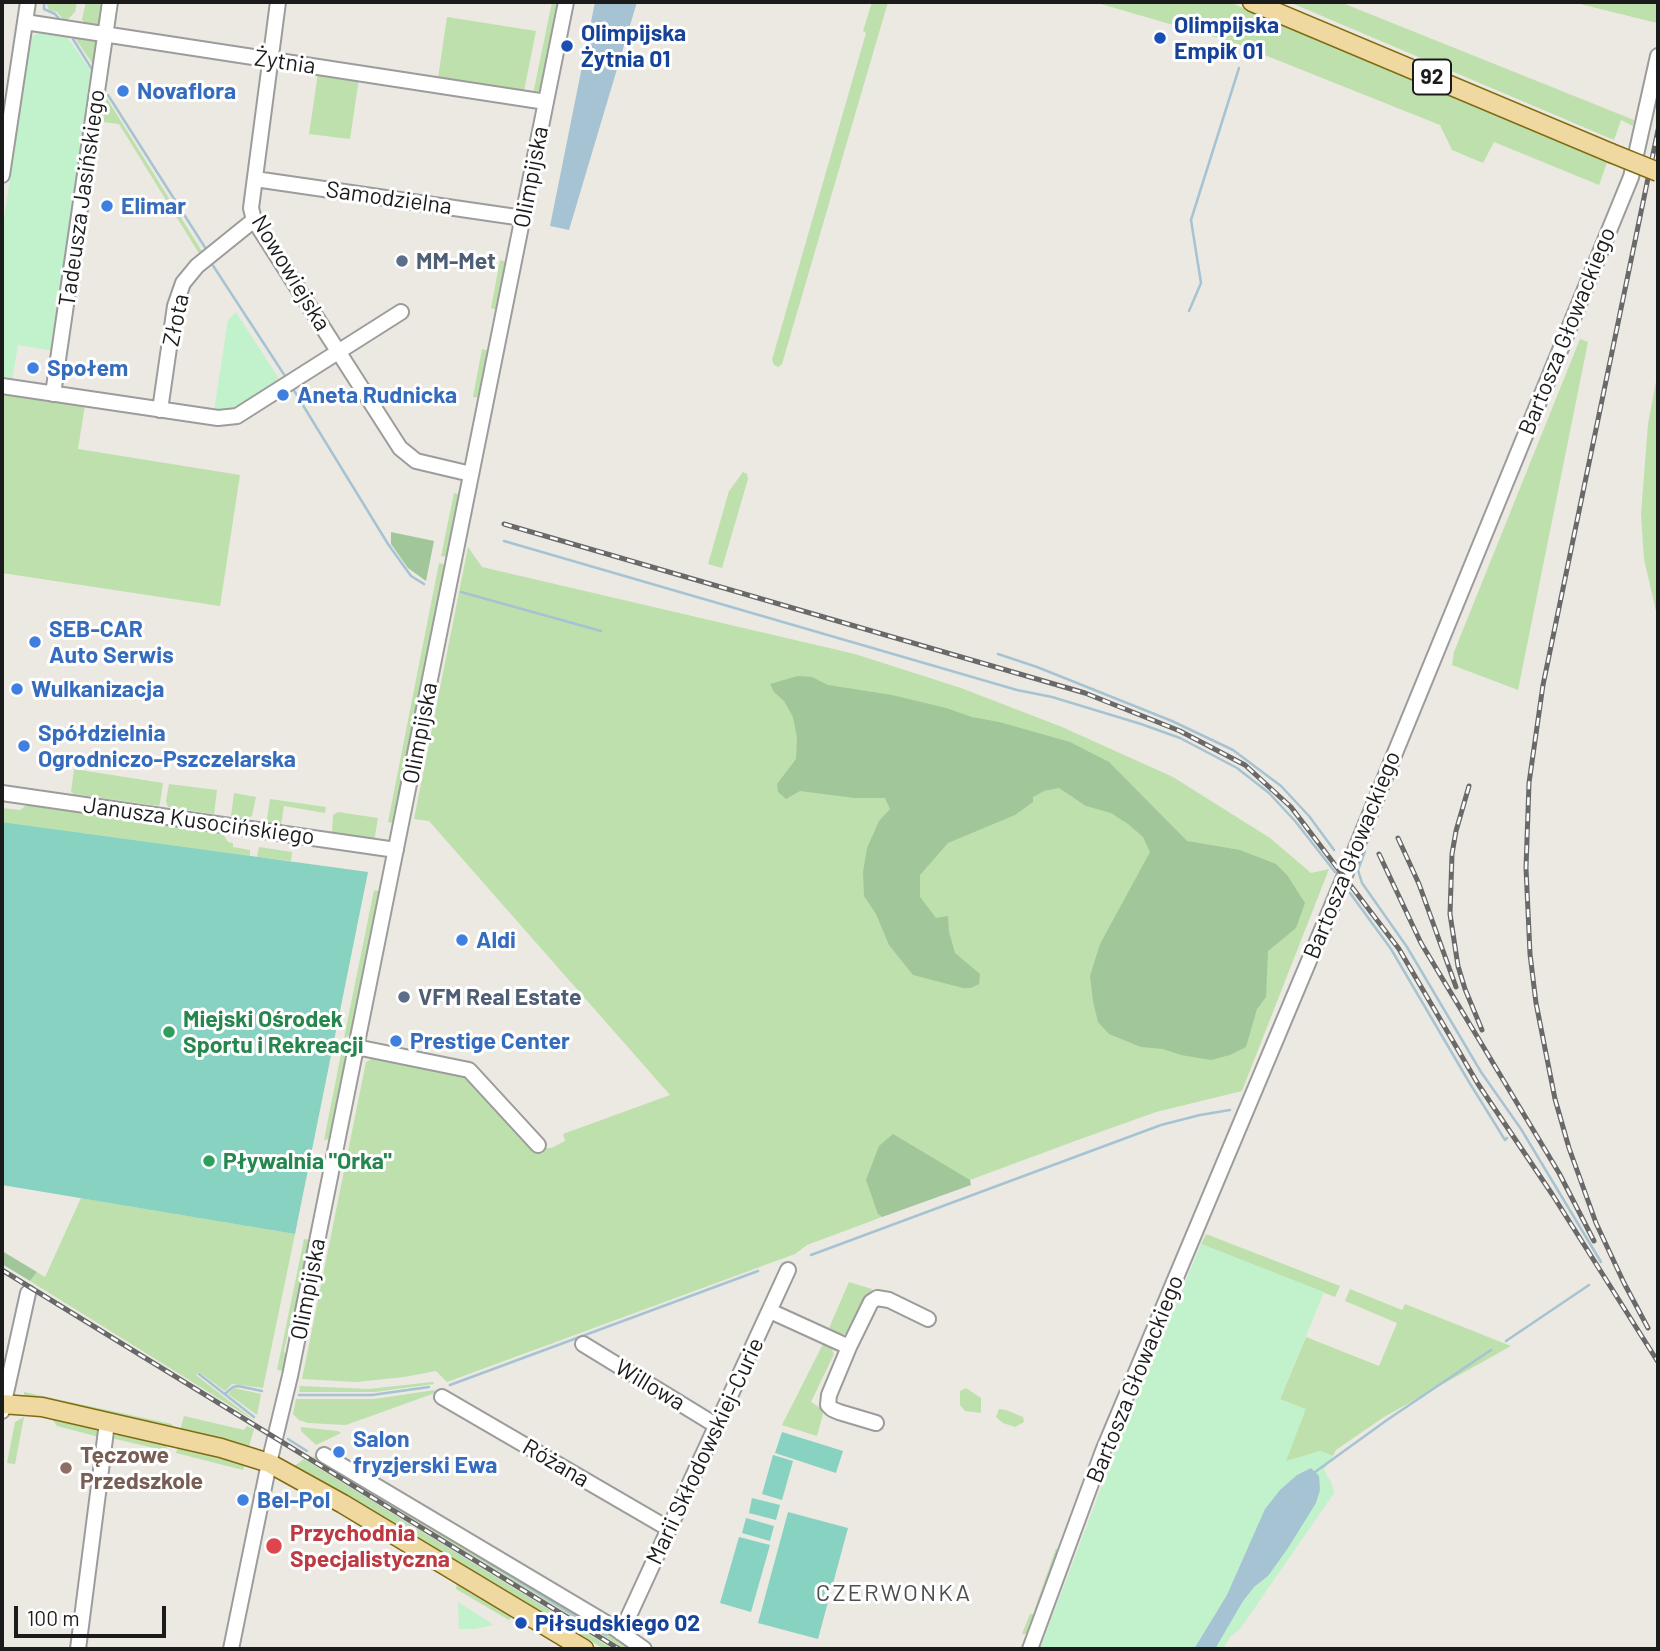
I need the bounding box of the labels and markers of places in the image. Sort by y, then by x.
place label: Olimpijska Empik 01 [1174,11,1279,65]
place label: Olimpijska Żytnia 01 [581,19,686,73]
marker: Olimpijska Empik 01 [1152,30,1168,46]
marker: Olimpijska Żytnia 01 [559,38,575,54]
place label: Novaflora [137,77,236,105]
marker: Novaflora [115,83,131,99]
place label: Elimar [121,192,186,220]
marker: Elimar [99,198,115,214]
place label: MM-Met [416,247,496,275]
marker: MM-Met [394,253,410,269]
place label: Społem [47,354,128,382]
marker: Społem [25,360,41,376]
place label: Aneta Rudnicka [297,381,457,409]
marker: Aneta Rudnicka [275,387,291,403]
place label: SEB-CAR Auto Serwis [49,615,174,669]
marker: SEB-CAR Auto Serwis [27,634,43,650]
place label: Wulkanizacja [31,675,164,703]
marker: Wulkanizacja [9,681,25,697]
place label: Spółdzielnia Ogrodniczo-Pszczelarska [38,719,296,773]
marker: Spółdzielnia Ogrodniczo-Pszczelarska [16,738,32,754]
place label: Aldi [476,926,516,954]
marker: Aldi [454,932,470,948]
place label: VFM Real Estate [418,983,582,1011]
marker: VFM Real Estate [396,989,412,1005]
place label: Miejski Ośrodek Sportu i Rekreacji [183,1005,364,1059]
marker: Miejski Ośrodek Sportu i Rekreacji [161,1024,177,1040]
place label: Prestige Center [410,1027,570,1055]
marker: Prestige Center [388,1033,404,1049]
place label: Pływalnia "Orka" [223,1147,392,1175]
marker: Pływalnia "Orka" [201,1153,217,1169]
place label: Salon fryzjerski Ewa [353,1425,497,1479]
place label: Tęczowe Przedszkole [80,1441,203,1495]
marker: Salon fryzjerski Ewa [331,1444,347,1460]
marker: Tęczowe Przedszkole [58,1460,74,1476]
place label: Bel-Pol [257,1486,330,1514]
marker: Bel-Pol [235,1492,251,1508]
place label: Przychodnia Specjalistyczna [290,1519,450,1573]
marker: Przychodnia Specjalistyczna [264,1536,284,1556]
place label: Piłsudskiego 02 [535,1609,700,1637]
marker: Piłsudskiego 02 [513,1615,529,1631]

